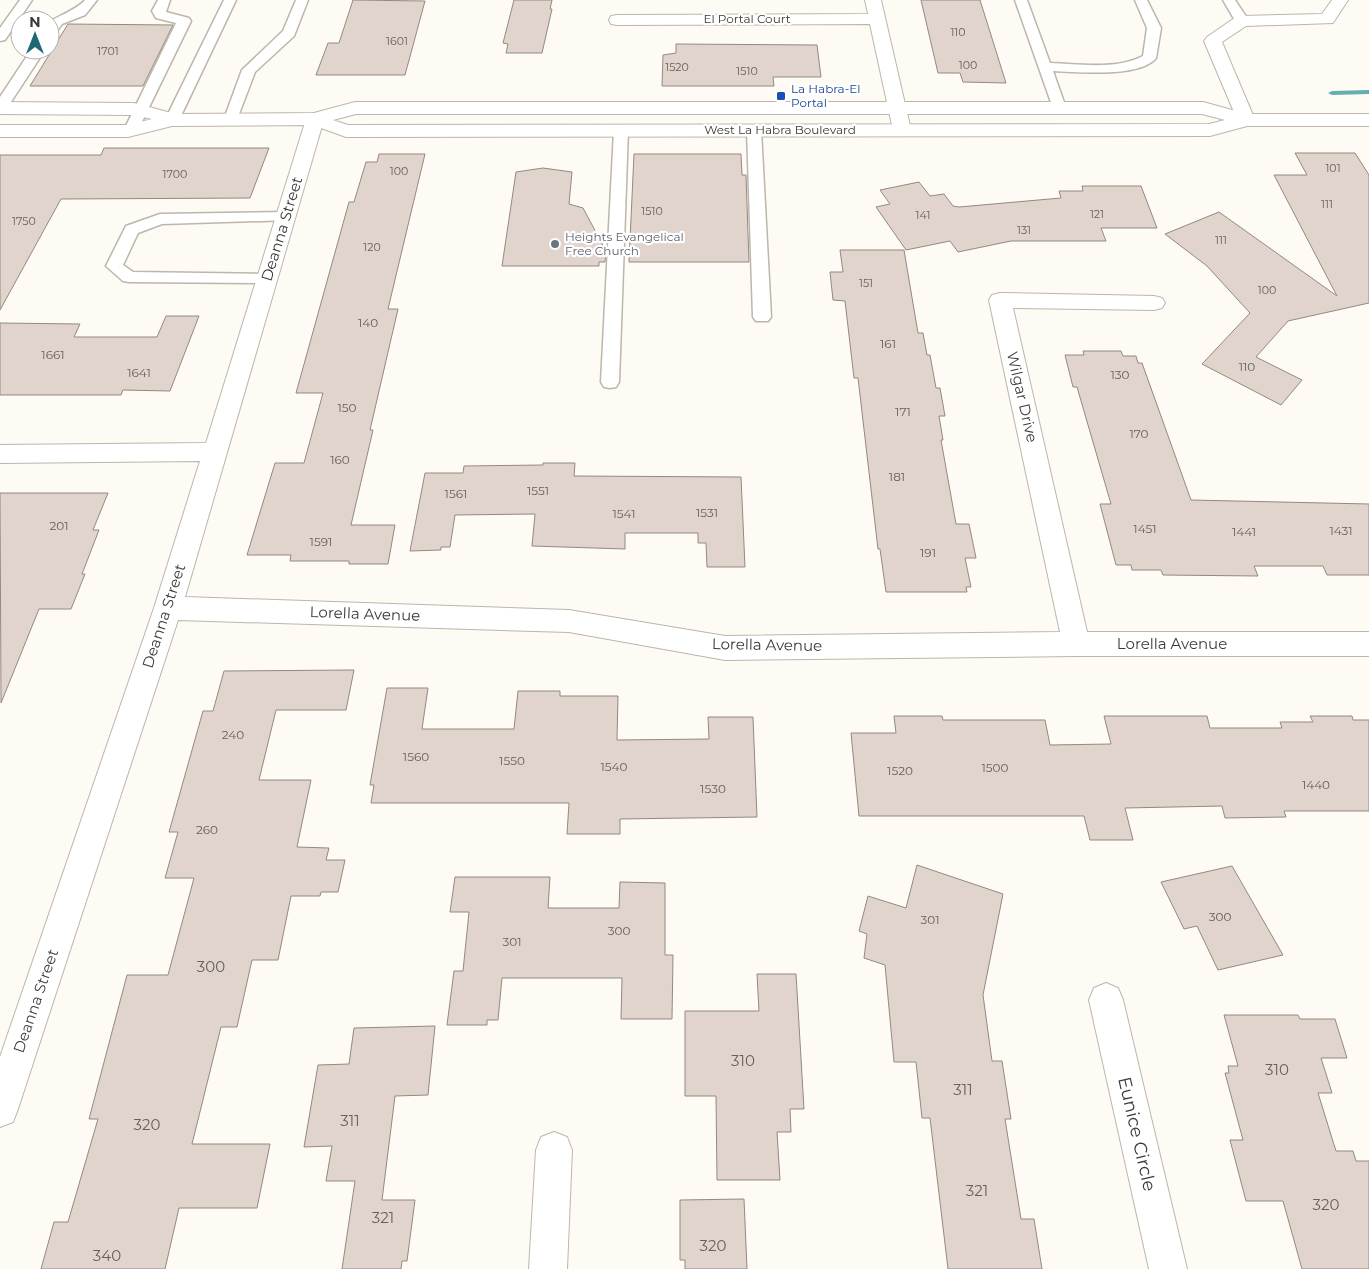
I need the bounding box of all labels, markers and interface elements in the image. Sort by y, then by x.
north arrow [10,10,60,60]
street label: El Portal Court [703,11,791,26]
text: N [29,13,41,31]
house number: 110 [950,25,966,39]
house number: 1601 [386,34,408,48]
house number: 1701 [97,44,119,58]
house number: 100 [959,58,977,72]
house number: 1520 [665,60,689,74]
house number: 1510 [736,64,758,78]
place label: La Habra-El Portal [791,81,861,110]
marker: La Habra-El Portal [775,90,787,102]
street label: West La Habra Boulevard [704,122,856,137]
house number: 101 [1325,161,1341,175]
house number: 100 [390,164,408,178]
house number: 1700 [163,167,187,181]
street label: Deanna Street [257,174,306,284]
house number: 111 [1321,197,1333,211]
house number: 1510 [641,204,663,218]
house number: 121 [1090,207,1104,221]
house number: 141 [916,208,930,222]
house number: 1750 [12,214,36,228]
house number: 131 [1017,223,1031,237]
place label: Heights Evangelical Free Church [565,229,684,258]
house number: 111 [1215,233,1227,247]
marker: Heights Evangelical Free Church [549,238,561,250]
house number: 120 [363,240,381,254]
house number: 151 [859,276,873,290]
house number: 100 [1258,283,1276,297]
house number: 140 [358,315,378,330]
house number: 161 [880,336,896,351]
house number: 1661 [41,347,65,362]
street label: Wilgar Drive [1003,350,1042,444]
house number: 110 [1239,359,1255,374]
house number: 1641 [127,365,151,380]
house number: 130 [1110,367,1130,382]
house number: 150 [337,400,357,415]
house number: 171 [895,404,911,419]
house number: 170 [1129,426,1149,441]
house number: 160 [330,452,350,467]
house number: 181 [889,469,905,484]
house number: 1551 [527,483,549,498]
house number: 1561 [445,486,467,501]
house number: 1531 [696,505,718,520]
house number: 1541 [612,506,636,521]
house number: 201 [49,518,69,533]
house number: 1451 [1133,521,1157,536]
house number: 1431 [1329,523,1353,538]
house number: 1441 [1232,524,1256,539]
house number: 1591 [310,534,332,549]
house number: 191 [920,545,936,560]
street label: Deanna Street [138,561,189,670]
street label: Lorella Avenue [309,602,421,625]
street label: Lorella Avenue [712,634,822,655]
street label: Lorella Avenue [1117,634,1227,653]
house number: 240 [222,727,244,742]
house number: 1560 [403,749,429,764]
house number: 1550 [499,753,525,768]
house number: 1540 [600,759,628,774]
house number: 1500 [981,760,1009,775]
house number: 1520 [887,763,913,778]
house number: 1440 [1302,777,1330,792]
house number: 1530 [700,781,726,796]
house number: 260 [196,822,218,837]
house number: 300 [1209,909,1231,924]
house number: 301 [920,912,940,927]
house number: 300 [608,923,630,938]
house number: 301 [502,934,522,949]
street label: Deanna Street [9,946,62,1055]
house number: 300 [197,957,225,976]
house number: 310 [731,1051,755,1070]
house number: 310 [1265,1060,1289,1079]
street label: Eunice Circle [1113,1075,1161,1194]
house number: 311 [953,1080,973,1099]
house number: 311 [340,1111,360,1130]
house number: 320 [134,1115,160,1134]
house number: 321 [966,1181,988,1200]
house number: 320 [1313,1195,1339,1214]
house number: 321 [372,1208,394,1227]
house number: 320 [700,1236,726,1255]
house number: 340 [93,1246,121,1265]

